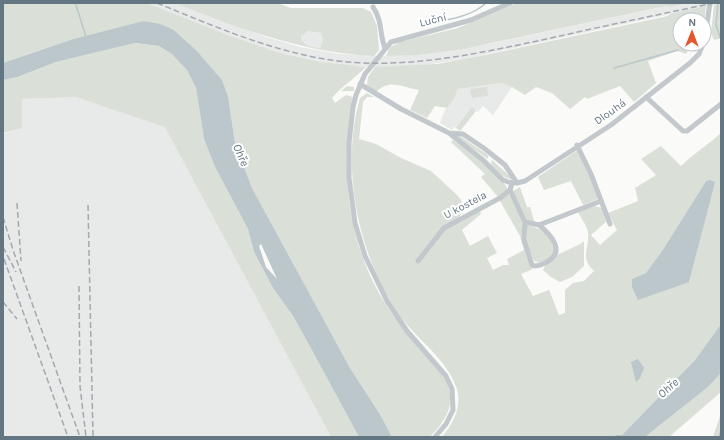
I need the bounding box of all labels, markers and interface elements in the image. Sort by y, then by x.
street label: Luční [418,10,449,30]
north arrow [672,12,712,52]
text: N [688,16,696,29]
street label: Dlouhá [592,96,628,128]
water label: Ohře [230,142,252,169]
street label: U kostela [441,188,489,222]
water label: Ohře [655,375,682,401]

